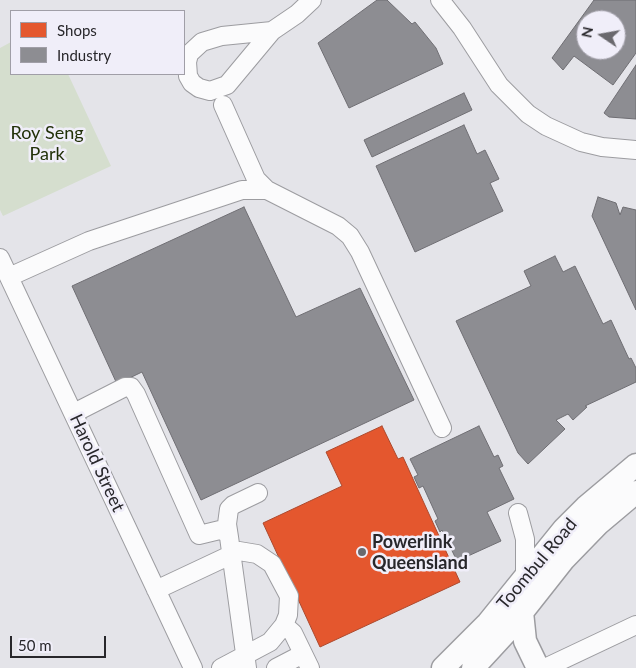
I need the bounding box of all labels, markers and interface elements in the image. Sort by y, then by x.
legend [10,10,185,75]
north arrow [576,10,626,60]
text: Shops [57,21,97,39]
text: N [577,25,596,39]
text: Industry [57,46,111,64]
park label: Roy Seng Park [10,122,84,164]
street label: Harold Street [65,411,129,515]
street label: Toombul Road [493,514,581,614]
place label: Powerlink Queensland [372,531,468,574]
marker: Powerlink Queensland [356,546,368,558]
scale bar [12,626,109,658]
text: 50 m [18,636,52,654]

